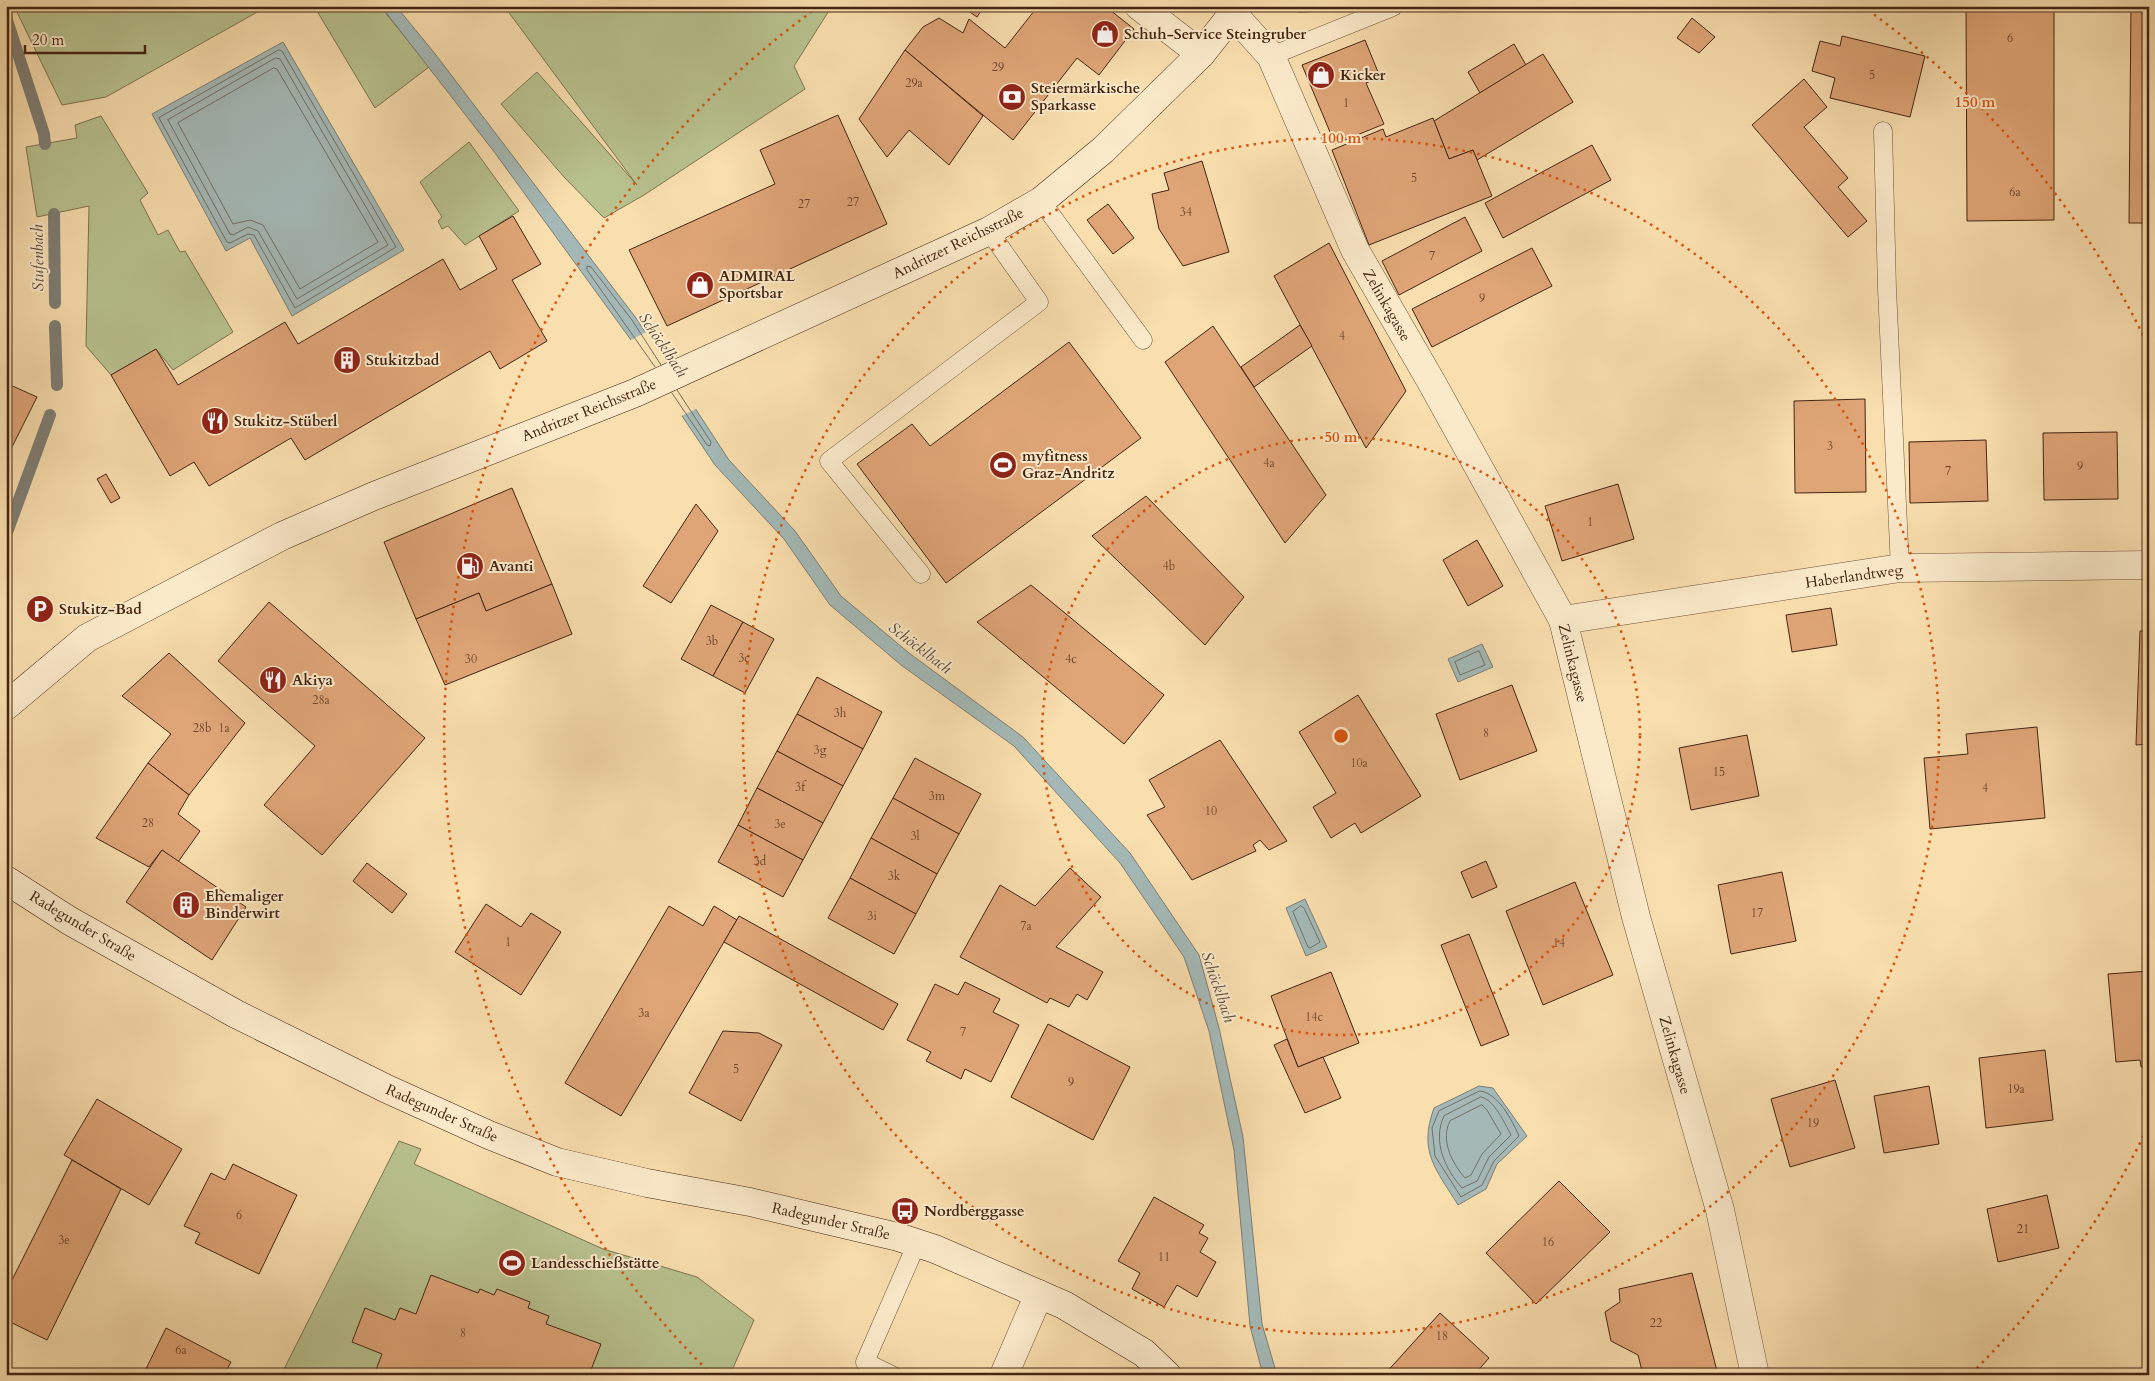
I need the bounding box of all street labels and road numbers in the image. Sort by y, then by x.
street label: Andritzer Reichsstraße [889,202,1027,283]
street label: Zelinkagasse [1358,265,1416,345]
street label: Andritzer Reichsstraße [519,374,659,446]
street label: Haberlandtweg [1804,559,1905,593]
street label: Zelinkagasse [1554,622,1592,705]
street label: Radegunder Straße [26,886,140,966]
street label: Zelinkagasse [1654,1014,1696,1097]
street label: Radegunder Straße [383,1079,502,1147]
street label: Radegunder Straße [770,1198,892,1244]

